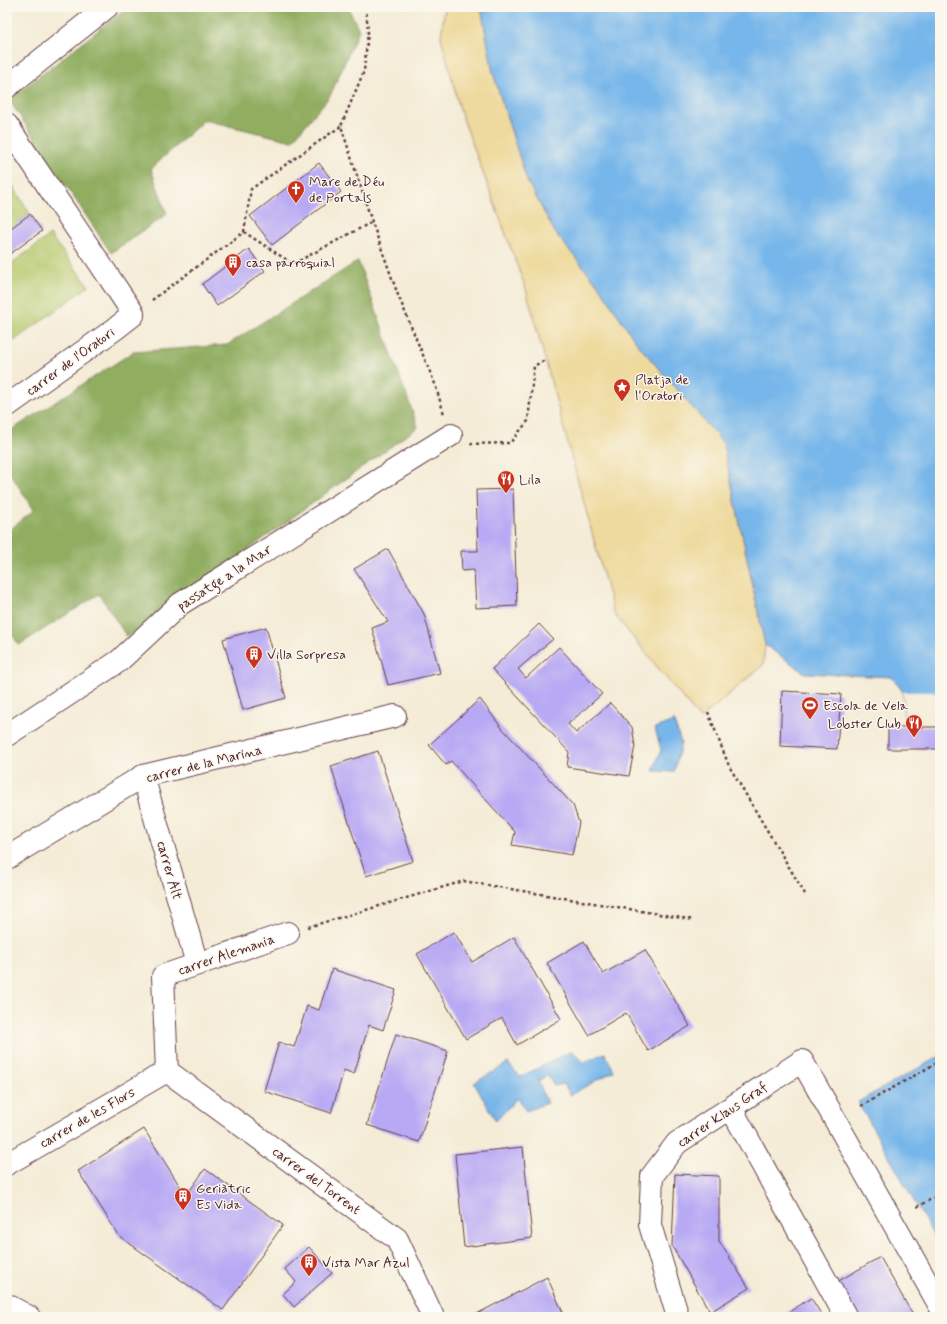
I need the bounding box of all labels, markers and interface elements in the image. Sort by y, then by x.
place label: Mare de Déu de Portals [309,173,384,207]
church icon: Mare de Déu de Portals [286,179,306,204]
building icon: casa parroquial [223,252,243,277]
place label: casa parroquial [246,254,335,272]
street label: carrer de l'Oratori [23,324,119,400]
place label: Platja de l'Oratori [635,371,689,405]
place icon: Platja de l'Oratori [612,377,632,402]
restaurant icon: Lila [496,469,516,494]
place label: Lila [519,471,541,489]
street label: passatge a la Mar [174,540,277,617]
building icon: Villa Sorpresa [244,644,264,669]
place label: Villa Sorpresa [267,646,346,664]
sports icon: Escola de Vela [800,695,820,720]
place label: Escola de Vela [823,697,909,715]
restaurant icon: Lobster Club [904,713,924,738]
place label: Lobster Club [828,715,901,733]
street label: carrer de la Marina [144,741,264,787]
street label: carrer Alt [152,839,186,902]
street label: carrer Alemania [176,930,277,980]
street label: carrer Klaus Graf [674,1078,771,1152]
street label: carrer de les Flors [37,1083,138,1152]
street label: carrer del Torrent [269,1143,364,1219]
place label: Geriàtric Es Vida [196,1180,251,1214]
building icon: Geriàtric Es Vida [173,1186,193,1211]
building icon: Vista Mar Azul [299,1252,319,1277]
place label: Vista Mar Azul [322,1254,410,1272]

